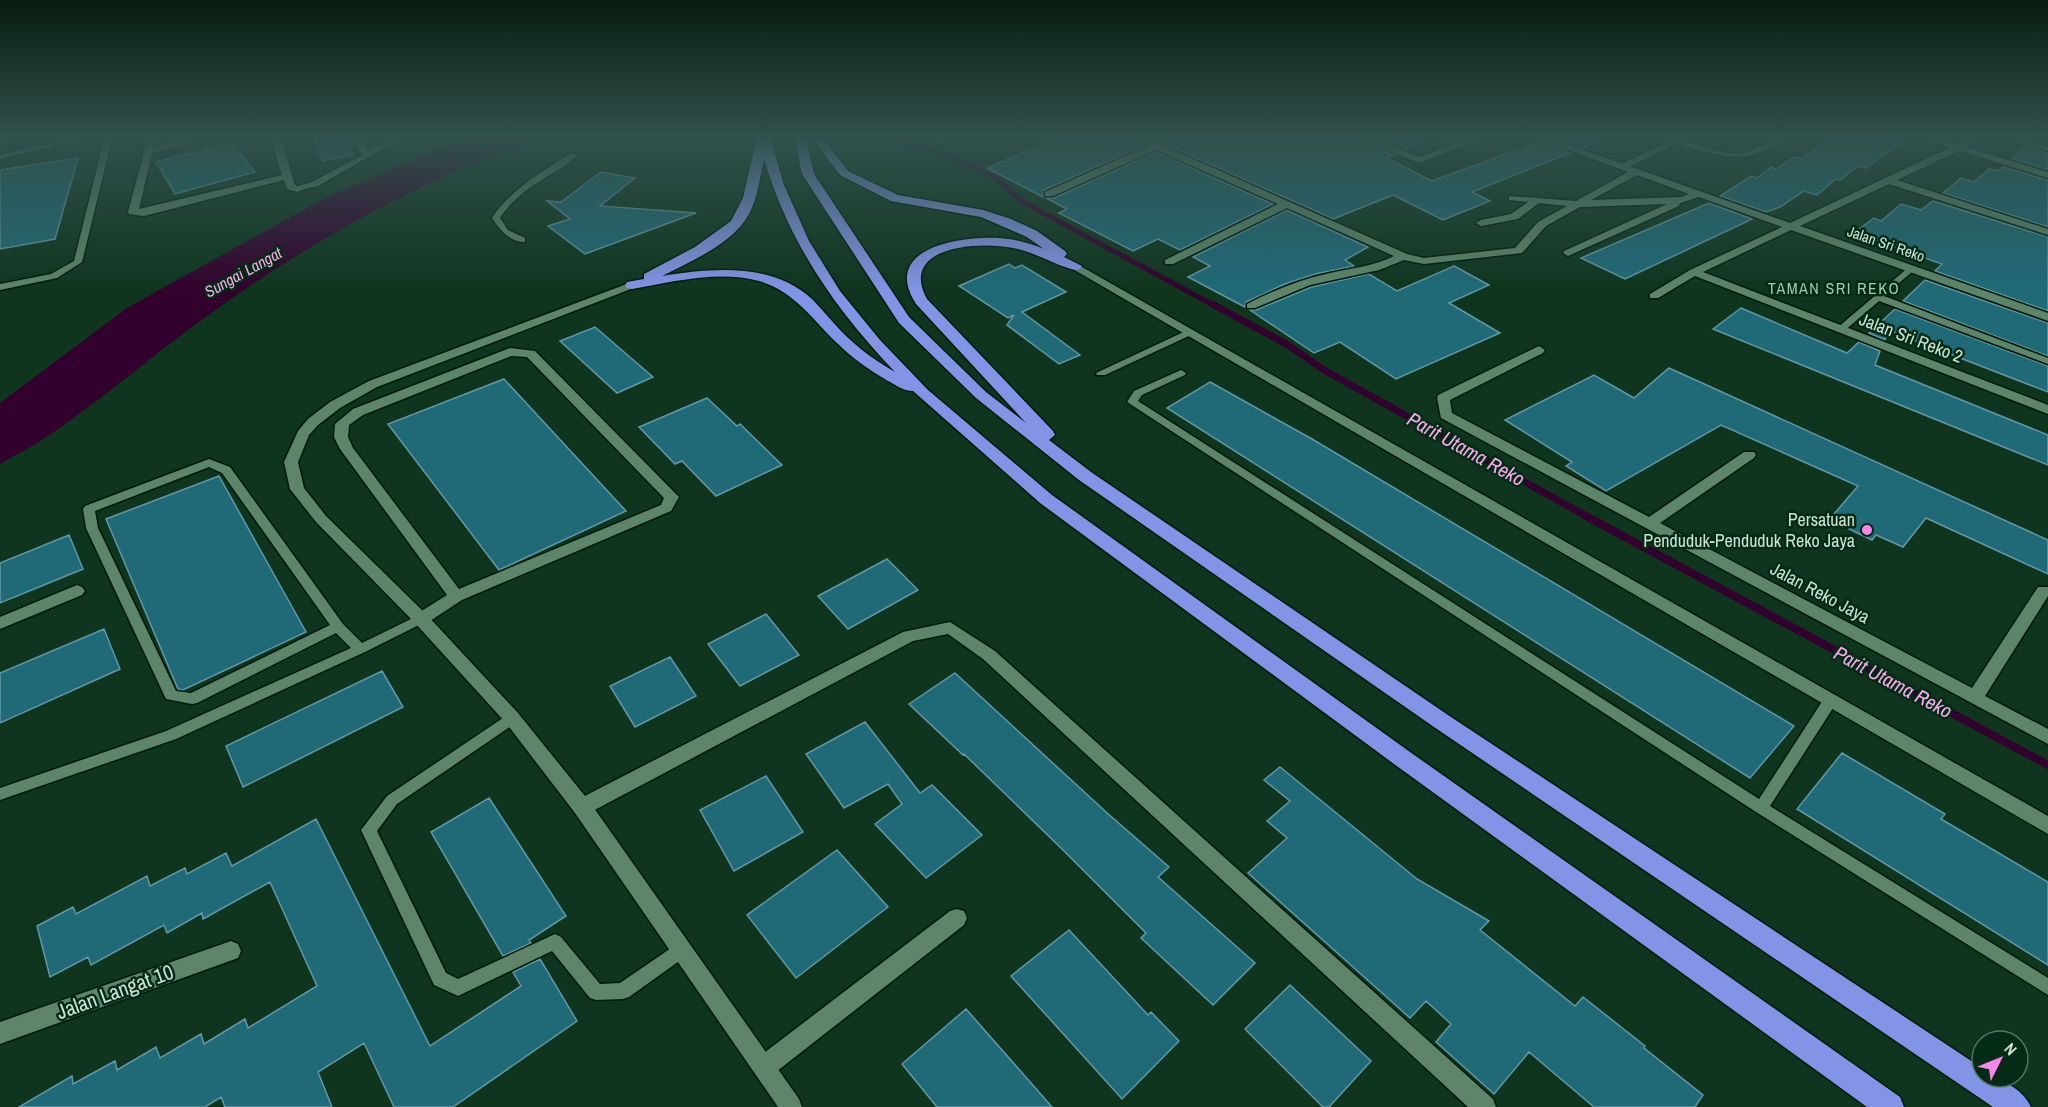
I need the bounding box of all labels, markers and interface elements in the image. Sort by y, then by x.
street label: Jalan Sri Reko [1845,220,1928,267]
water label: Sungai Langat [200,242,286,302]
district label: TAMAN SRI REKO [1768,277,1900,299]
street label: Jalan Sri Reko 2 [1856,306,1967,369]
water label: Parit Utama Reko [1403,405,1530,492]
place label: Persatuan Penduduk-Penduduk Reko Jaya [1643,507,1855,553]
marker: Persatuan Penduduk-Penduduk Reko Jaya [1860,523,1874,537]
street label: Jalan Reko Jaya [1766,556,1874,629]
water label: Parit Utama Reko [1829,639,1957,724]
street label: Jalan Langat 10 [52,957,177,1026]
north arrow [1970,1029,2030,1089]
text: N [2000,1038,2022,1060]

